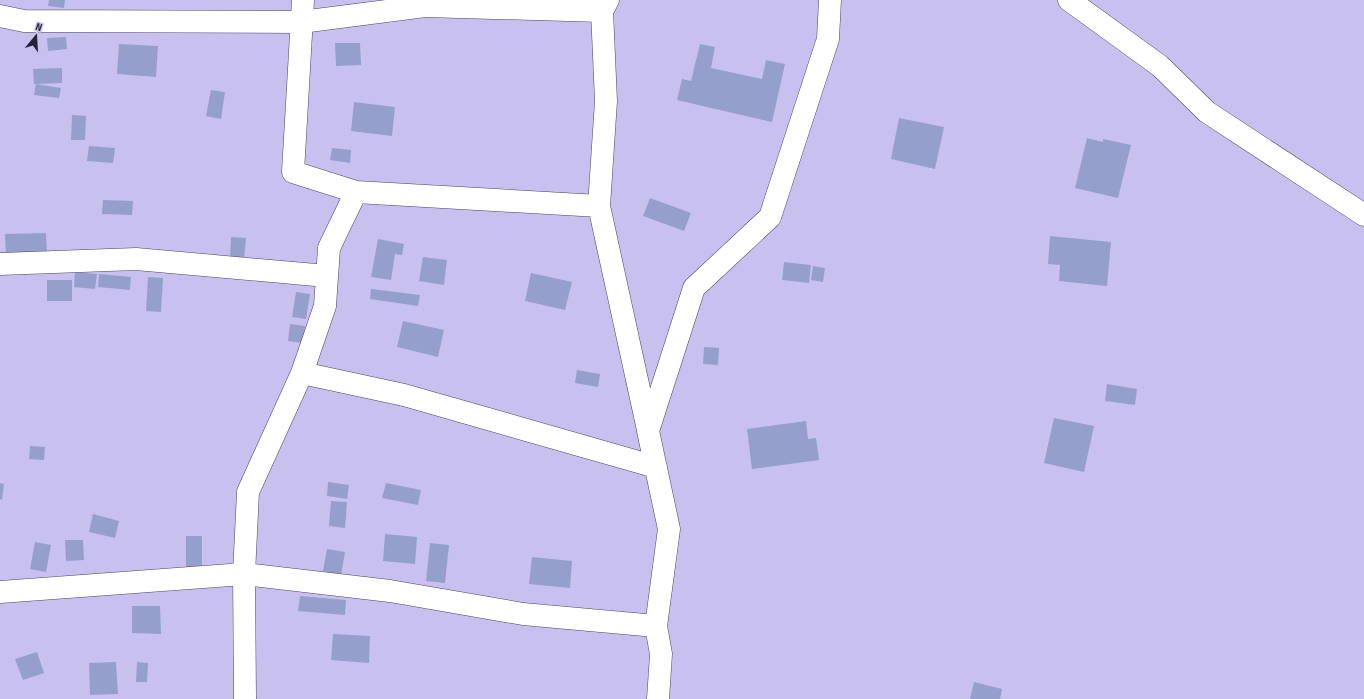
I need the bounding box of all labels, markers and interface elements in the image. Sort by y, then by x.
north arrow [16,16,56,56]
text: N [34,20,44,34]

